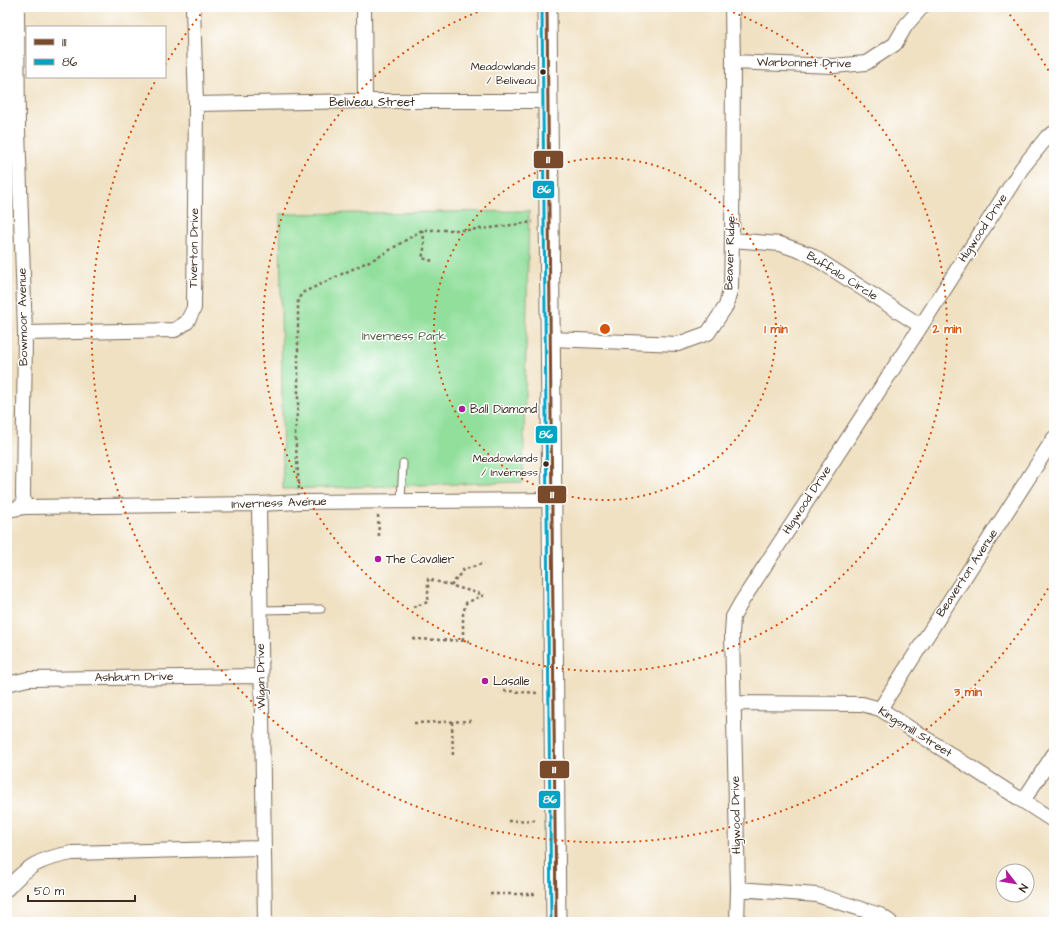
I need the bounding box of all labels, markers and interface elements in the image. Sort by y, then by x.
legend [26,26,166,78]
text: 111 [62,34,67,51]
text: 86 [62,54,78,71]
street label: Warbonnet Drive [757,54,852,72]
place label: Meadowlands / Beliveau [471,59,536,88]
marker: Meadowlands / Beliveau [538,67,548,77]
street label: Beliveau Street [329,94,415,111]
line badge: 111 [533,150,564,169]
text: 111 [546,152,551,167]
line badge: 86 [532,180,555,199]
text: 86 [537,182,551,197]
street label: Higwood Drive [955,190,1013,266]
street label: Tiverton Drive [185,207,203,288]
street label: Beaver Ridge [720,215,741,291]
street label: Buffalo Circle [803,247,881,305]
street label: Bowmoor Avenue [14,267,32,366]
text: 1 min [764,321,788,338]
text: 2 min [932,321,961,338]
centre of rings [598,322,612,336]
park label: Inverness Park [362,328,447,345]
place label: Ball Diamond [470,401,537,418]
marker: Ball Diamond [457,404,467,414]
line badge: 86 [535,425,558,444]
text: 86 [539,427,553,442]
place label: Meadowlands / Inverness [473,451,538,480]
marker: Meadowlands / Inverness [541,459,551,469]
street label: Higwood Drive [779,462,837,538]
line badge: 111 [537,485,567,504]
text: 111 [550,487,555,502]
street label: Inverness Avenue [231,493,328,513]
street label: Beaverton Avenue [932,525,1002,620]
place label: The Cavalier [386,551,455,568]
marker: The Cavalier [373,554,383,564]
street label: Wigan Drive [252,643,271,709]
street label: Ashburn Drive [94,668,174,686]
place label: Lasalle [493,673,530,690]
marker: Lasalle [480,676,490,686]
text: 3 min [953,684,982,701]
street label: Kingsmill Street [874,703,955,762]
line badge: 111 [539,760,570,779]
text: 111 [552,762,557,777]
street label: Higwood Drive [727,775,746,854]
line badge: 86 [538,790,561,809]
text: 86 [543,792,557,807]
north arrow [995,863,1035,903]
scale bar [28,877,135,903]
text: N [1015,881,1031,895]
text: 50 m [34,883,65,900]

